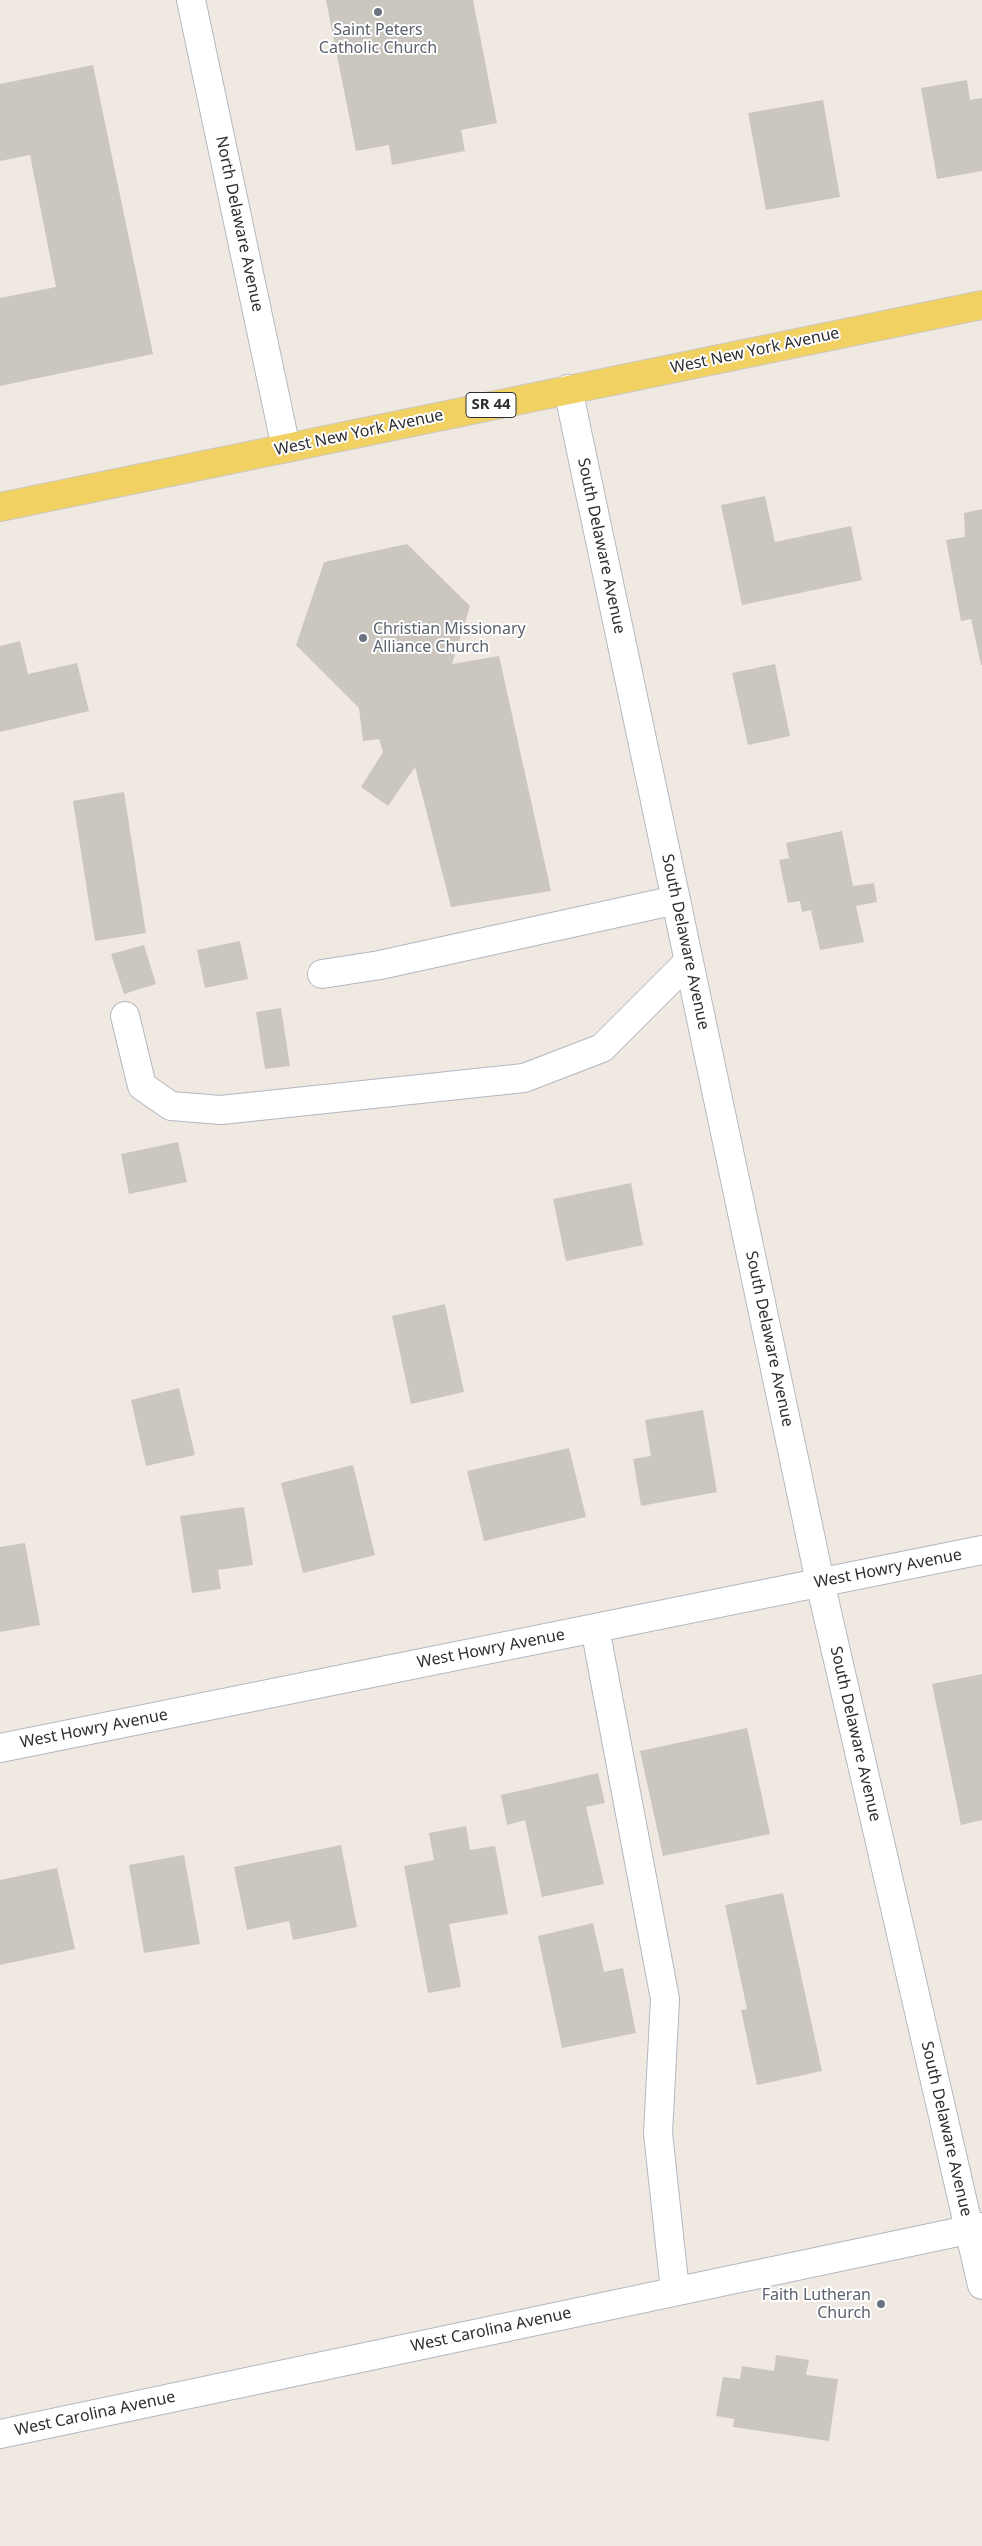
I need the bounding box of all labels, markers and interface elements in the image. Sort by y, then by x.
marker: Saint Peters Catholic Church [372,6,384,18]
place label: Saint Peters Catholic Church [319,20,437,58]
street label: North Delaware Avenue [211,134,267,314]
street label: West New York Avenue [669,324,841,378]
road number: SR 44 [466,392,516,418]
street label: West New York Avenue [273,406,445,460]
street label: South Delaware Avenue [573,456,629,636]
place label: Christian Missionary Alliance Church [373,619,526,657]
marker: Christian Missionary Alliance Church [357,632,369,644]
street label: South Delaware Avenue [657,852,713,1032]
street label: South Delaware Avenue [741,1249,797,1429]
street label: West Howry Avenue [813,1545,963,1593]
street label: West Howry Avenue [416,1625,566,1673]
street label: South Delaware Avenue [825,1645,885,1823]
street label: West Howry Avenue [19,1705,169,1753]
street label: South Delaware Avenue [916,2040,976,2218]
place label: Faith Lutheran Church [762,2285,871,2323]
marker: Faith Lutheran Church [875,2298,887,2310]
street label: West Carolina Avenue [409,2304,573,2356]
street label: West Carolina Avenue [13,2388,177,2440]

